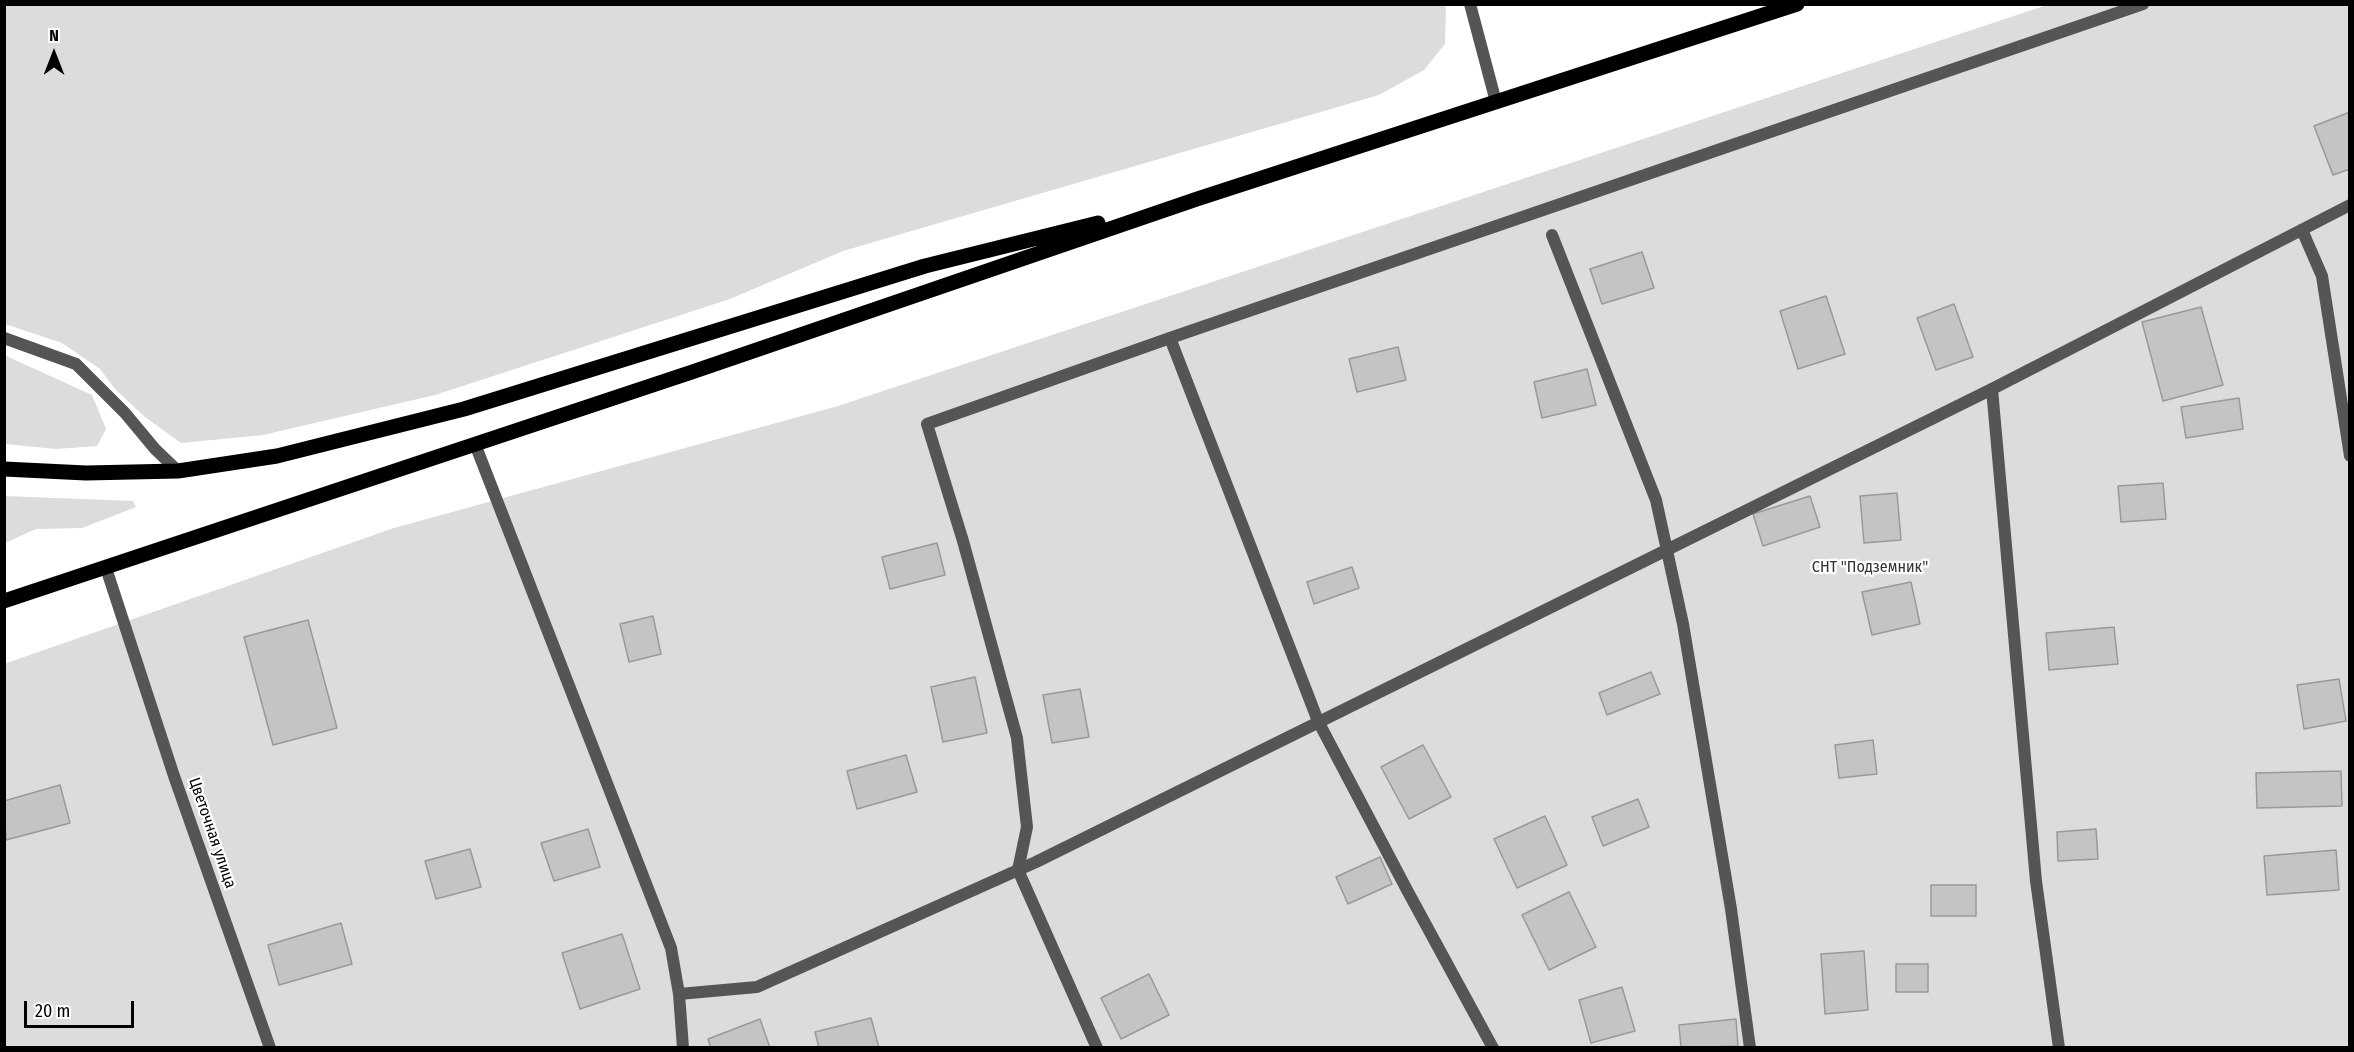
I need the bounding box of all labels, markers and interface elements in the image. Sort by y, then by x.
north arrow [24,24,84,84]
text: N [49,26,59,45]
park label: СНТ "Подземник" [1812,558,1928,578]
street label: Цветочная улица [184,775,240,891]
scale bar [27,989,136,1027]
text: 20 m [35,1000,70,1022]

